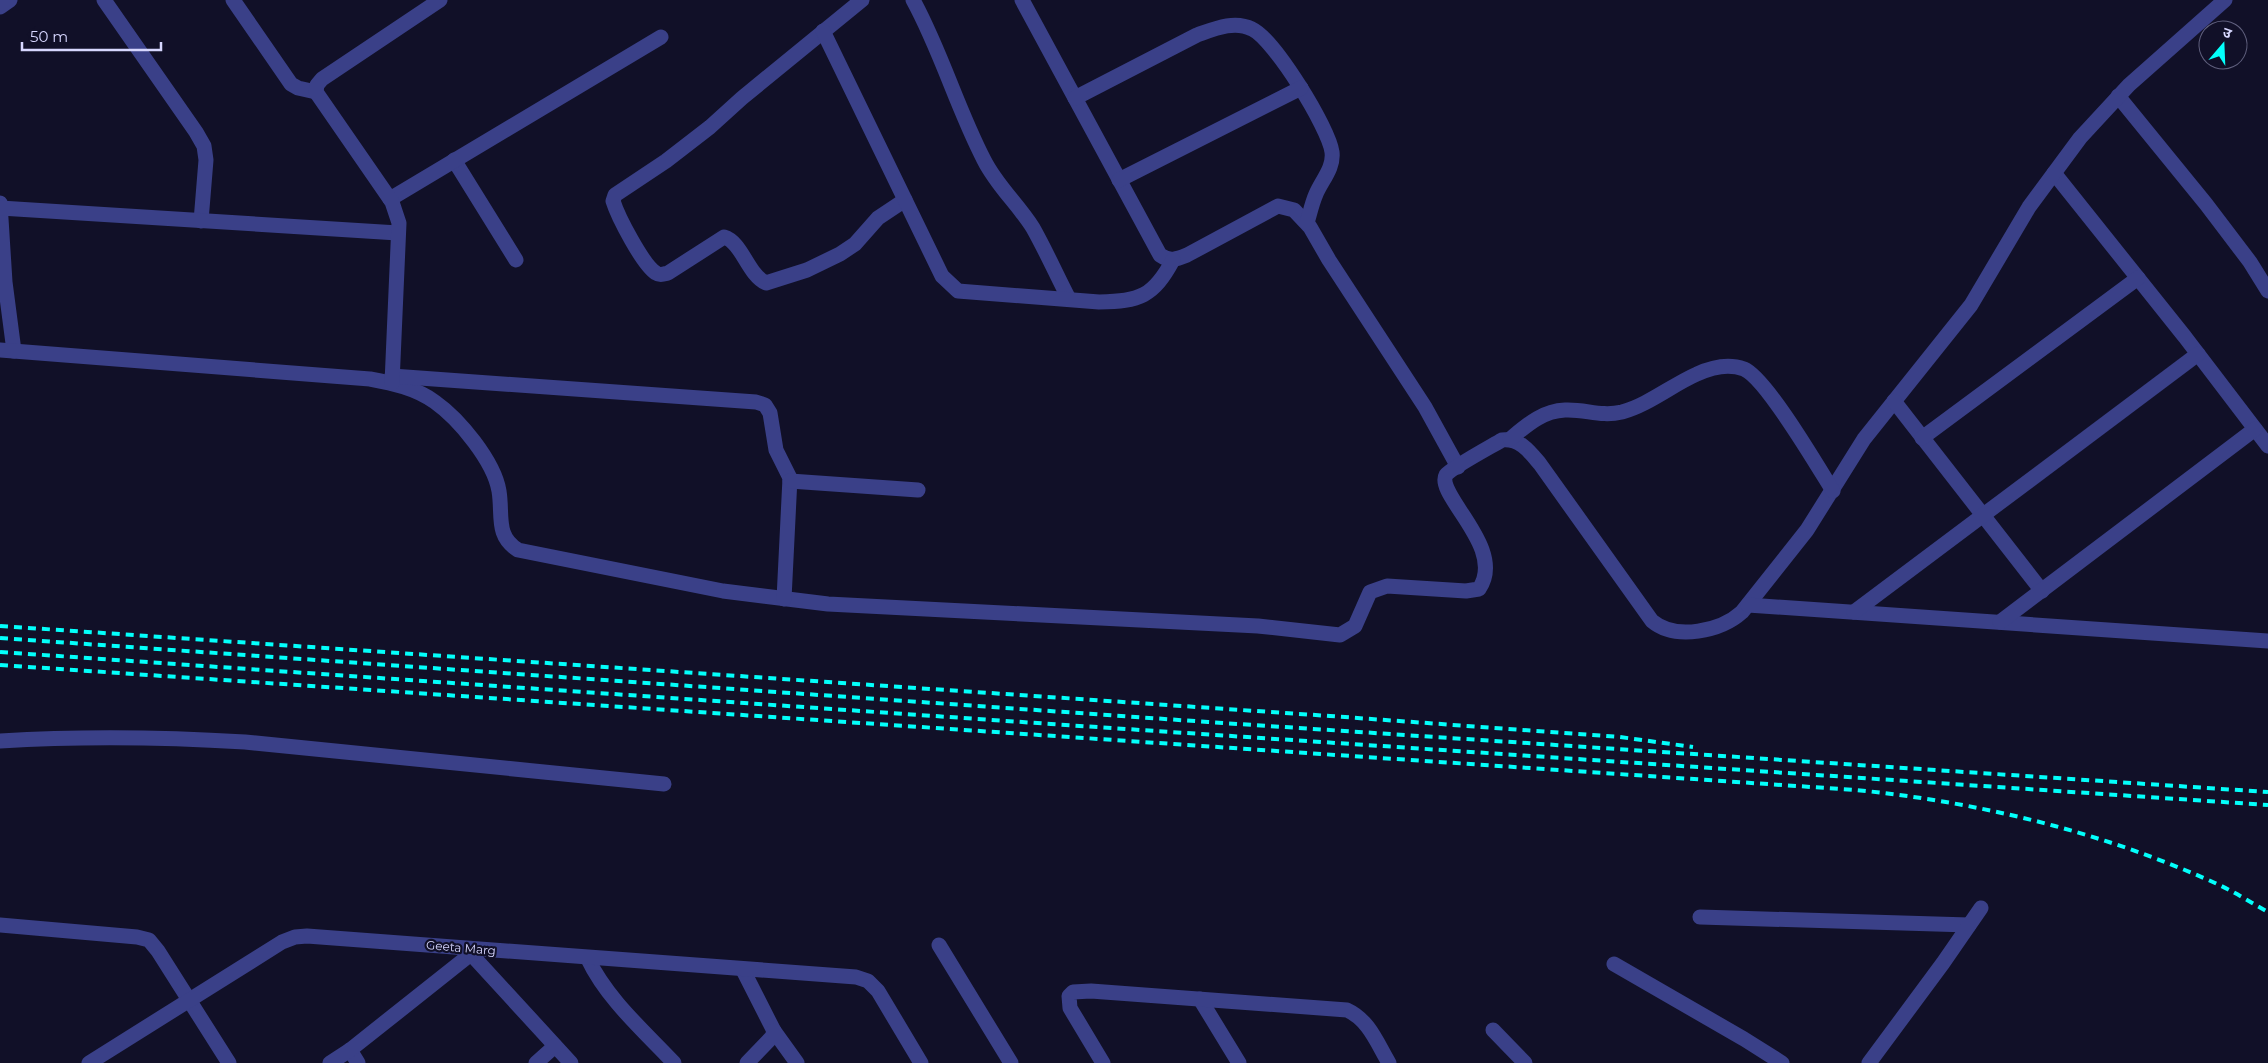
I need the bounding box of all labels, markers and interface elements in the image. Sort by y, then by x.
scale bar [22,20,161,52]
north arrow [2198,20,2248,70]
text: उ [2220,23,2235,43]
text: 50 m [30,27,68,46]
street label: Geeta Marg [425,937,497,958]

